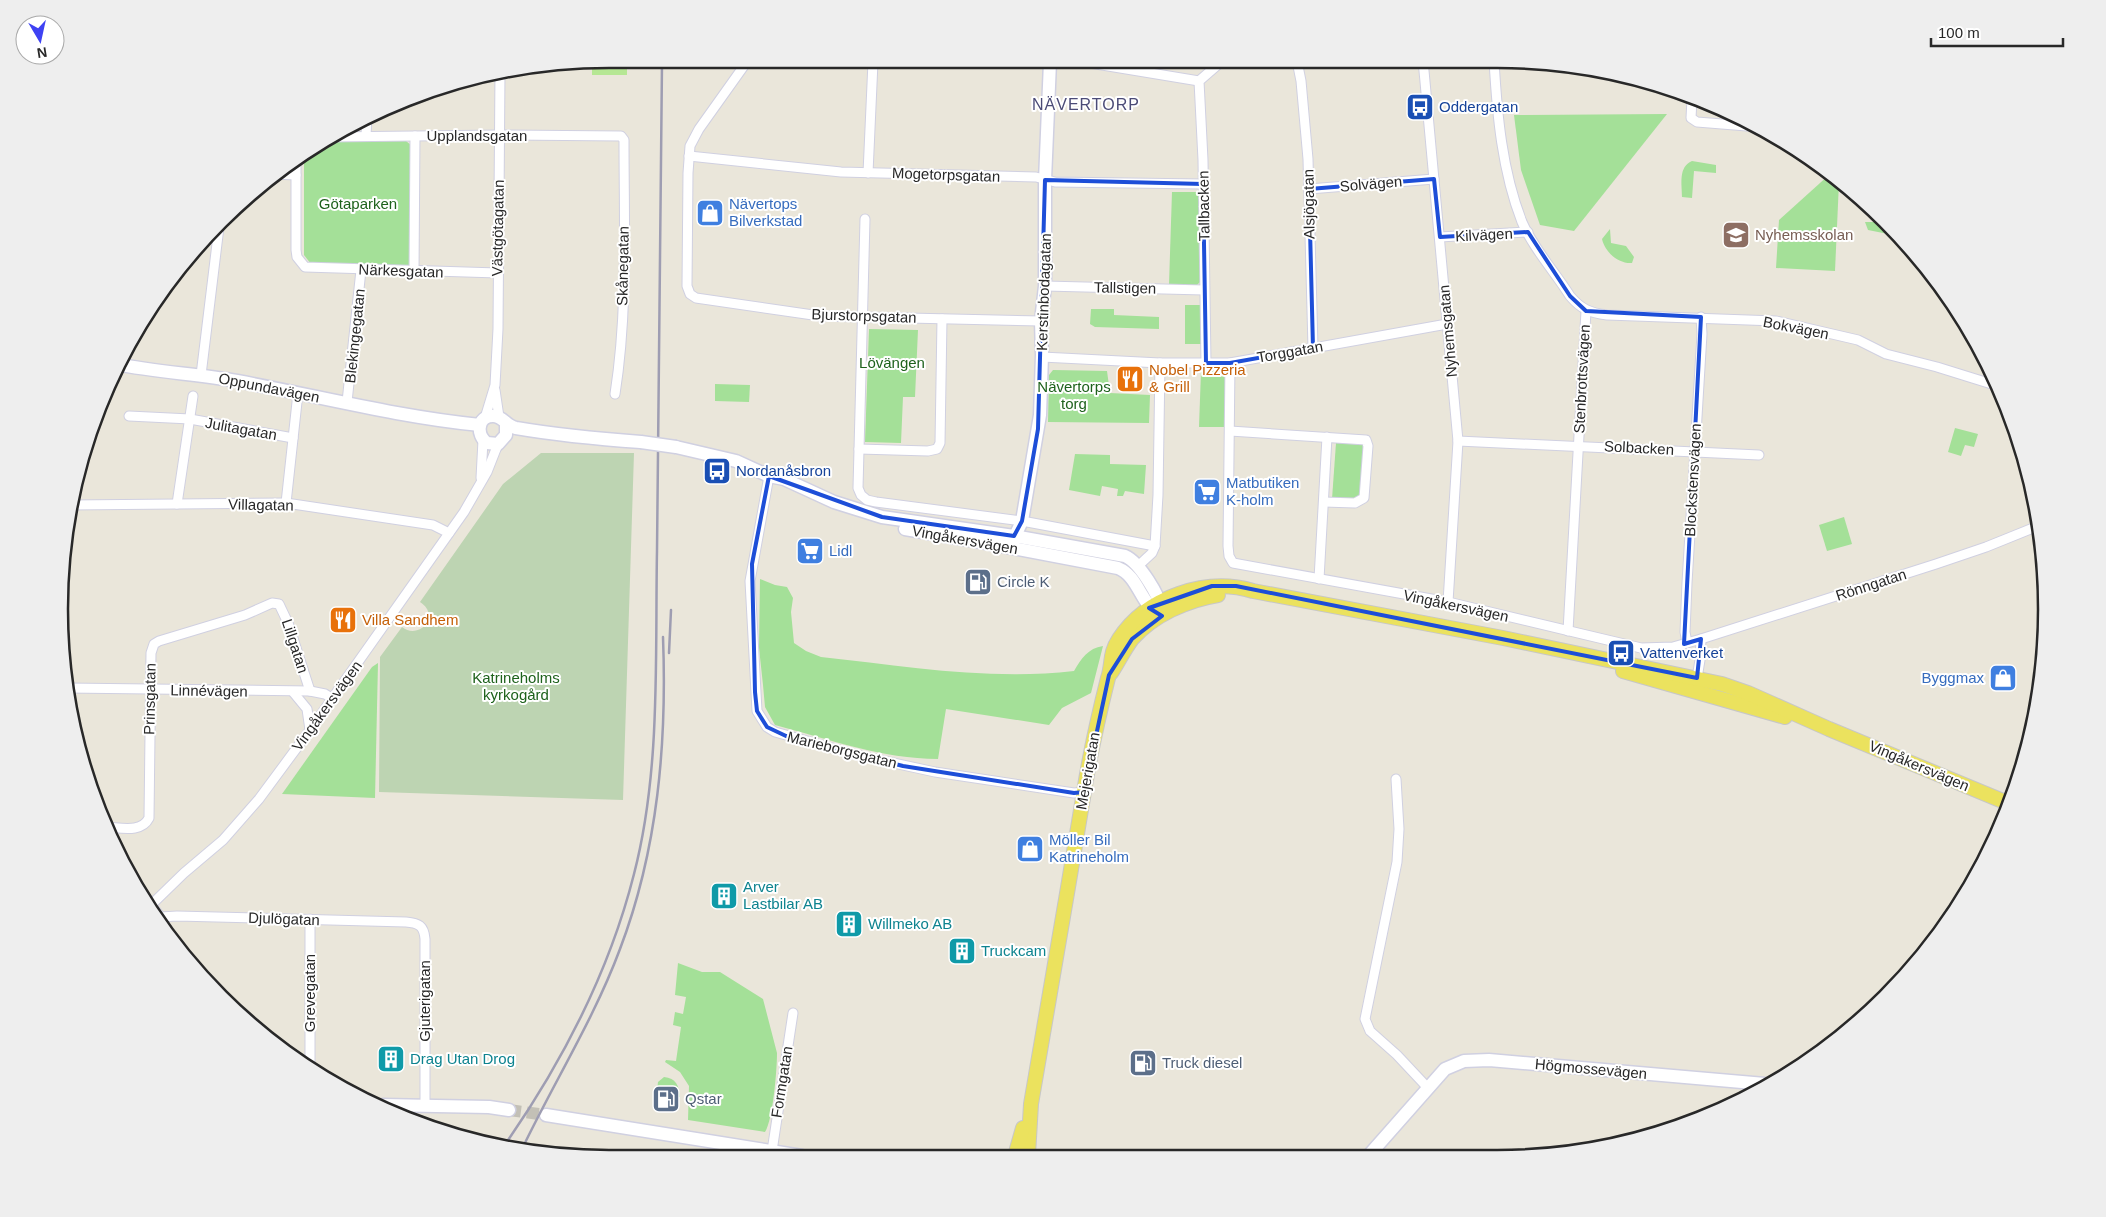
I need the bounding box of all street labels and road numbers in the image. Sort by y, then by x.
street label: Upplandsgatan [427,127,527,144]
street label: Mogetorpsgatan [892,164,1000,185]
street label: Alsjögatan [1299,169,1318,239]
street label: Tallbacken [1194,170,1213,242]
street label: Solvägen [1339,172,1403,195]
street label: Västgötagatan [488,179,507,277]
street label: Kilvägen [1455,225,1513,244]
street label: Skånegatan [613,226,632,306]
street label: Kerstinbodagatan [1033,233,1054,351]
street label: Närkesgatan [358,261,444,280]
street label: Tallstigen [1094,278,1156,297]
street label: Nyhemsgatan [1435,284,1460,378]
street label: Blekingegatan [341,288,368,384]
street label: Bjurstorpsgatan [811,305,917,326]
street label: Bokvägen [1762,313,1830,342]
street label: Stenbrottsvägen [1570,324,1593,434]
street label: Torggatan [1256,337,1324,366]
street label: Oppundavägen [217,369,321,406]
street label: Julitagatan [204,414,278,443]
street label: Blockstensvägen [1681,423,1704,537]
street label: Solbacken [1604,437,1674,458]
street label: Villagatan [228,495,294,514]
street label: Vingåkersvägen [911,522,1019,557]
street label: Rönngatan [1833,565,1908,604]
street label: Vingåkersvägen [1402,586,1510,625]
street label: Lillgatan [279,617,312,675]
street label: Vingåkersvägen [288,657,365,754]
street label: Prinsgatan [140,663,159,735]
street label: Linnévägen [170,681,248,700]
street label: Marieborgsgatan [785,728,899,771]
street label: Mejerigatan [1072,731,1103,811]
street label: Vingåkersvägen [1866,737,1972,794]
street label: Djulögatan [248,909,320,928]
street label: Grevegatan [301,954,318,1032]
street label: Gjuterigatan [416,960,433,1042]
street label: Formgatan [767,1045,796,1119]
street label: Högmossevägen [1534,1055,1648,1082]

